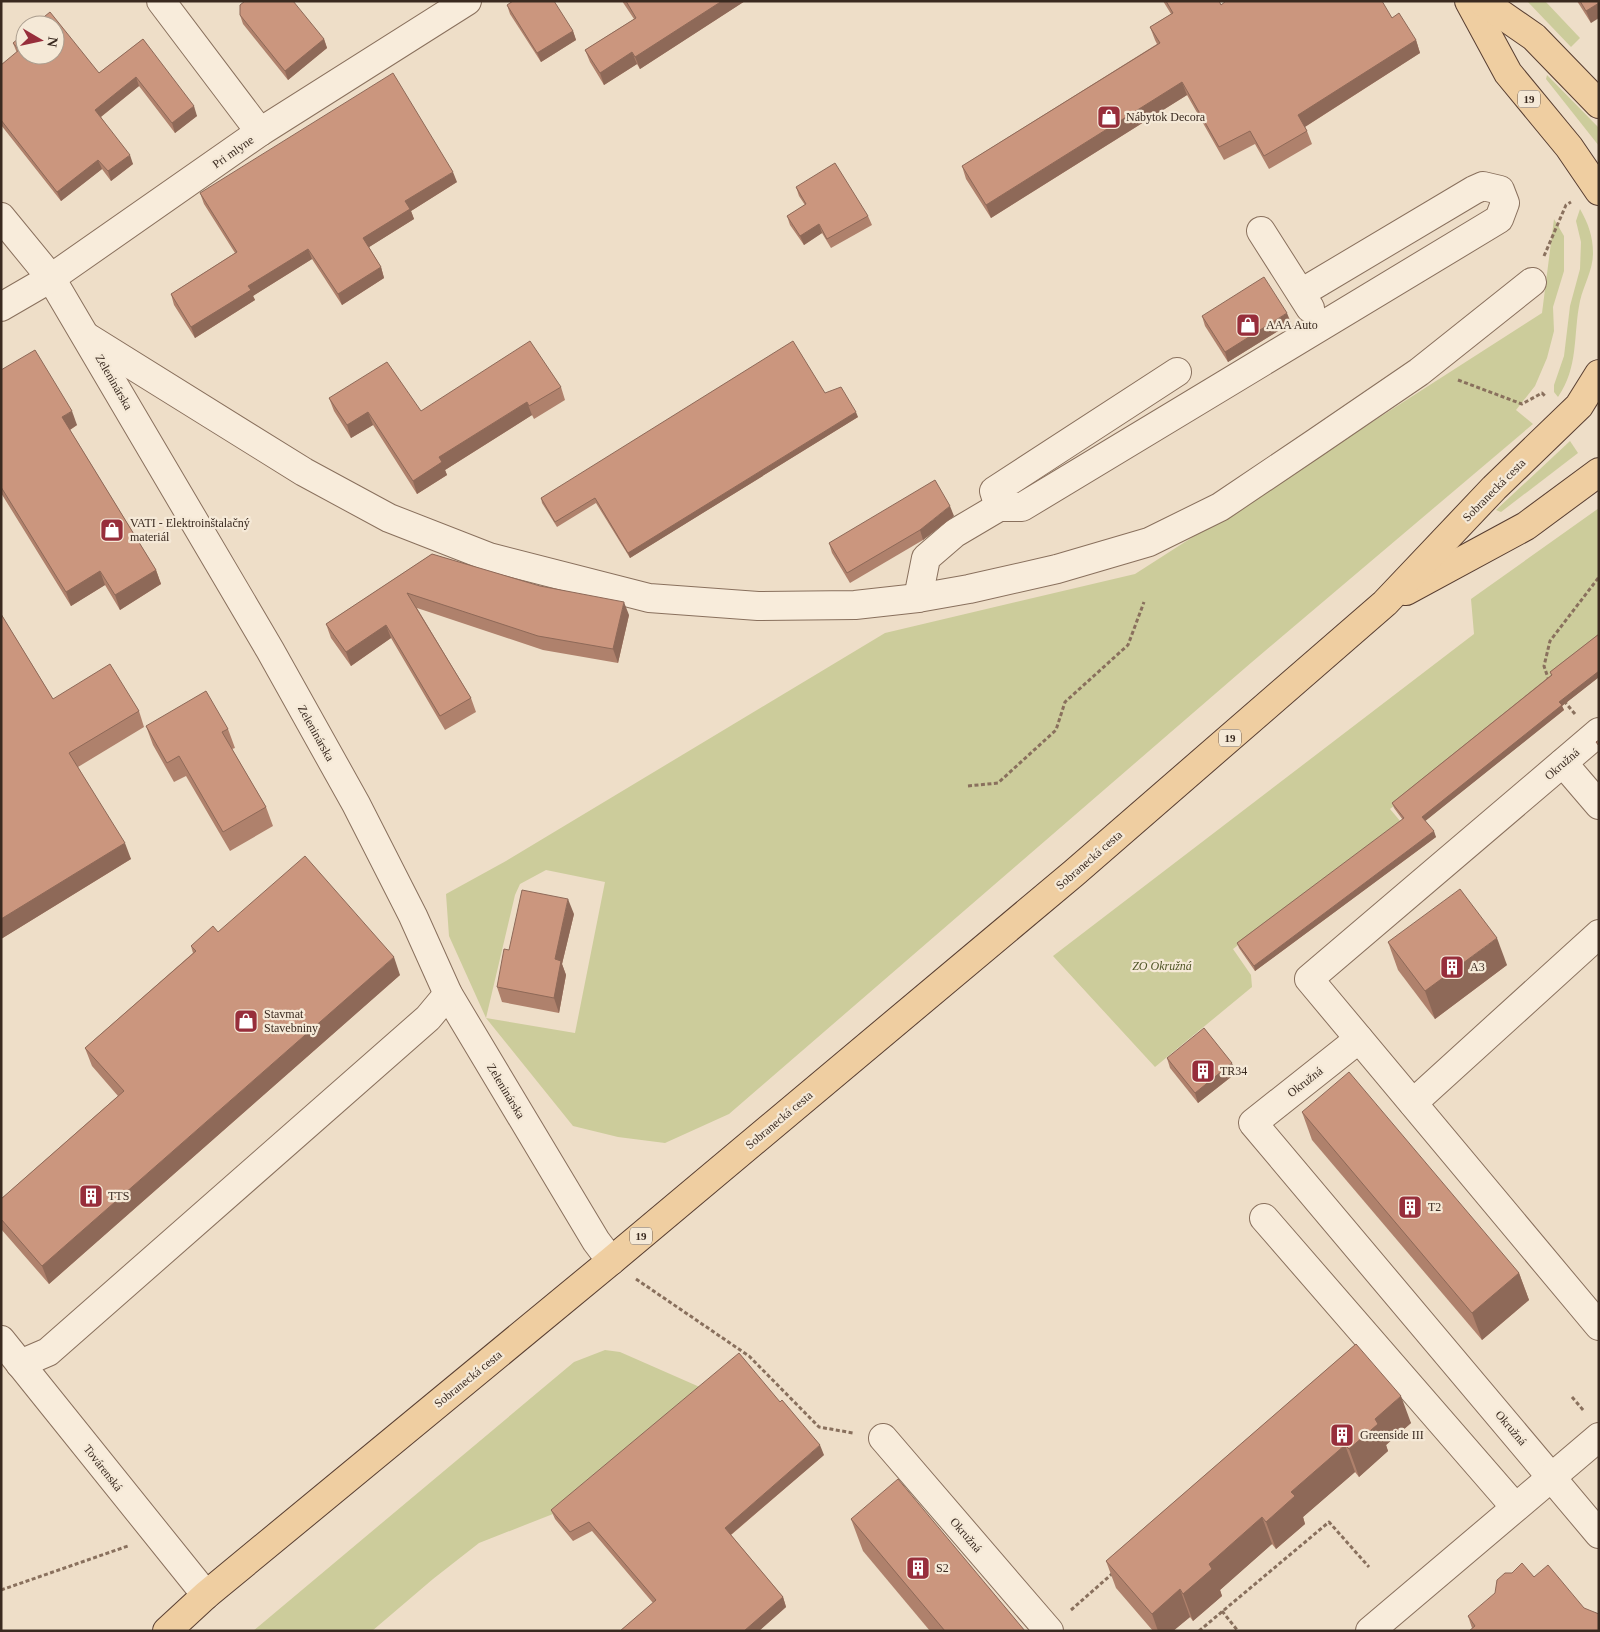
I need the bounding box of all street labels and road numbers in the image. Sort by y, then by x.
road number: 19 [1518,90,1540,108]
street label: Pri mlyne [210,133,256,171]
street label: Zeleninárska [92,352,136,413]
street label: Sobranecká cesta [1460,455,1529,524]
street label: Zeleninárska [295,703,337,764]
road number: 19 [1219,730,1241,746]
street label: Okružná [1542,745,1583,783]
street label: Sobranecká cesta [1053,827,1125,892]
street label: Zeleninárska [484,1061,528,1122]
street label: Okružná [1284,1063,1326,1100]
street label: Sobranecká cesta [743,1088,816,1152]
road number: 19 [630,1228,652,1244]
street label: Sobranecká cesta [431,1347,505,1411]
street label: Okružná [1492,1408,1530,1449]
street label: Továrenská [81,1442,126,1495]
street label: Okružná [947,1515,985,1556]

